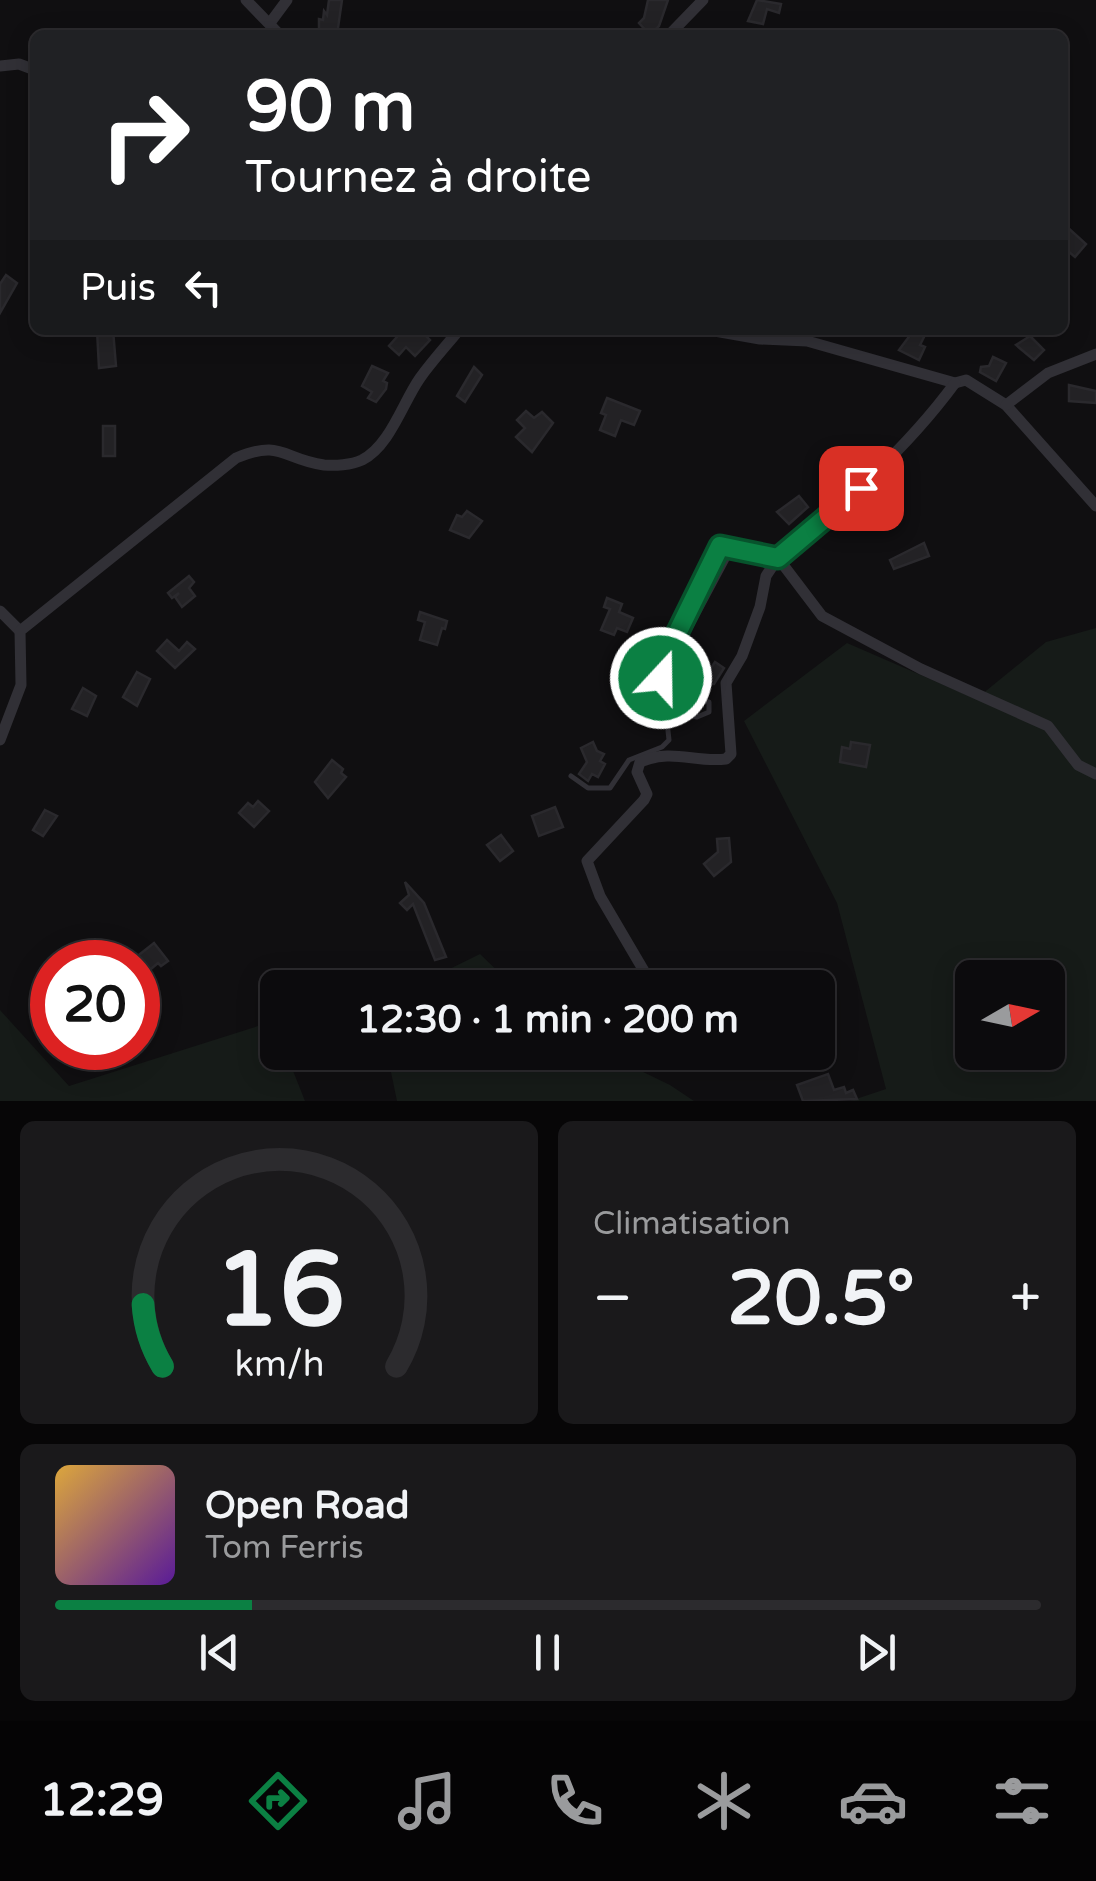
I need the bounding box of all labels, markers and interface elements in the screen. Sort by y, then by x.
text: 90 m [245,66,415,150]
icon: right [80,70,210,200]
text: Tournez à droite [245,151,591,205]
icon: left [176,260,231,315]
text: Puis [80,265,156,311]
pin [819,446,904,531]
icon: arrive [834,461,889,516]
position arrow [609,626,713,730]
speed limit sign: 20 [30,940,160,1070]
north arrow [955,960,1065,1070]
map controls [955,960,1065,1070]
text: 12:30 · 1 min · 200 m [356,997,739,1043]
text: Climatisation [593,1205,790,1243]
text: 16 [214,1229,344,1354]
text: 20.5° [727,1254,915,1344]
text: − [593,1266,632,1332]
text: + [1010,1266,1041,1332]
text: km/h [234,1343,324,1386]
text: Open Road [205,1483,410,1529]
text: Tom Ferris [205,1529,364,1567]
icon: previous [192,1625,247,1680]
icon: pause [520,1625,575,1680]
icon: next [849,1625,904,1680]
icon: directions [243,1766,313,1836]
icon: music [392,1766,462,1836]
icon: phone [540,1766,610,1836]
icon: climate [689,1766,759,1836]
icon: car [838,1766,908,1836]
icon: filters [987,1766,1057,1836]
text: 12:29 [39,1774,164,1828]

